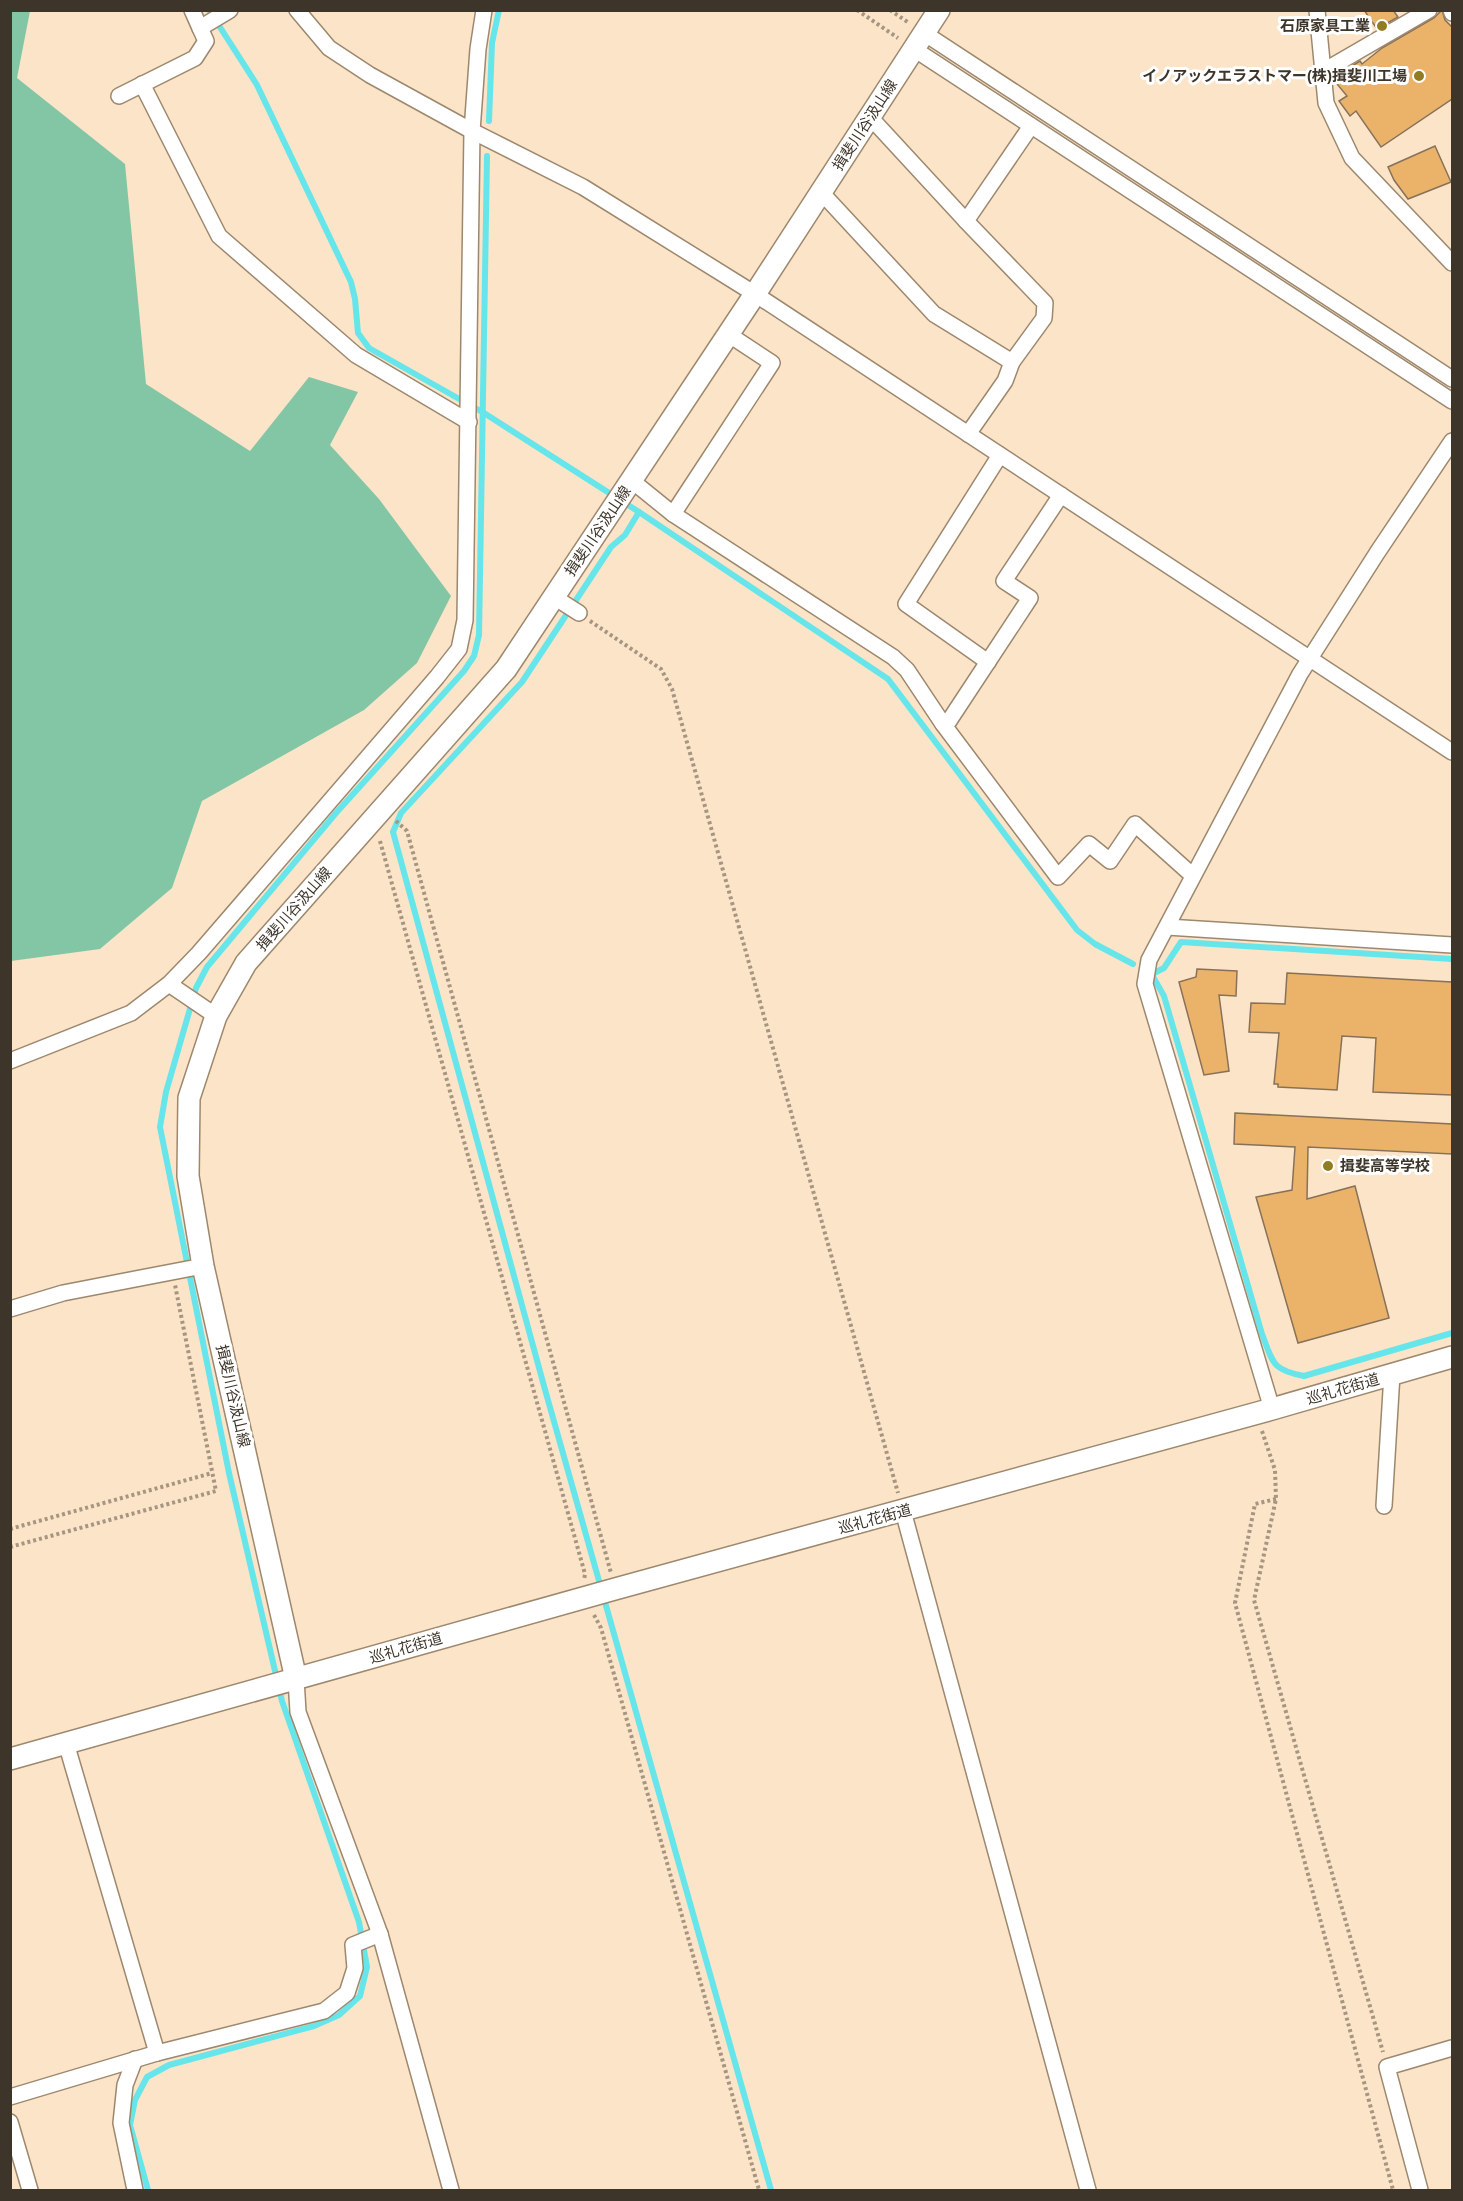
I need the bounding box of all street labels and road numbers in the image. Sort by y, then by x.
street label: 揖斐川谷汲山線 [829,76,900,173]
street label: 揖斐川谷汲山線 [561,482,634,579]
street label: 揖斐川谷汲山線 [253,863,334,954]
street label: 揖斐川谷汲山線 [213,1343,254,1449]
street label: 巡礼花街道 [1304,1370,1381,1407]
street label: 巡礼花街道 [836,1501,913,1536]
street label: 巡礼花街道 [367,1629,444,1666]

